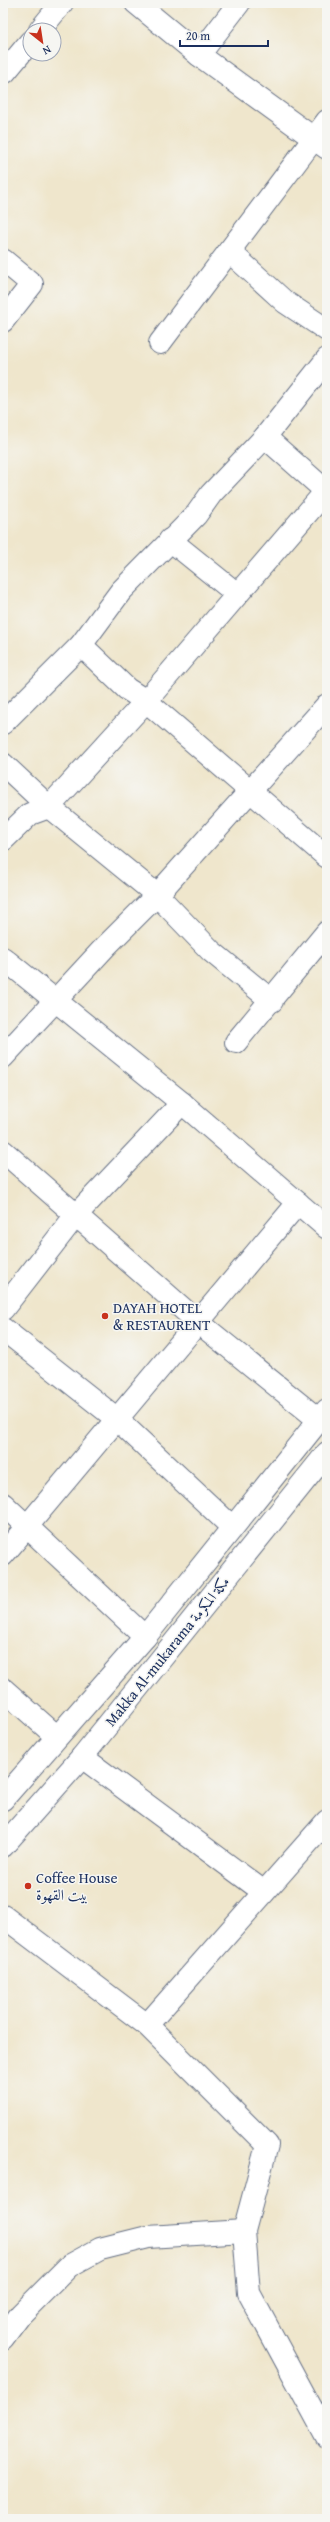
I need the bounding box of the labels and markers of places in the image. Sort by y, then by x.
place label: DAYAH HOTEL & RESTAURENT [113,1297,211,1335]
marker: DAYAH HOTEL & RESTAURENT [100,1311,110,1321]
place label: Coffee House بيت القهوة [36,1867,118,1905]
marker: Coffee House بيت القهوة [23,1881,33,1891]

